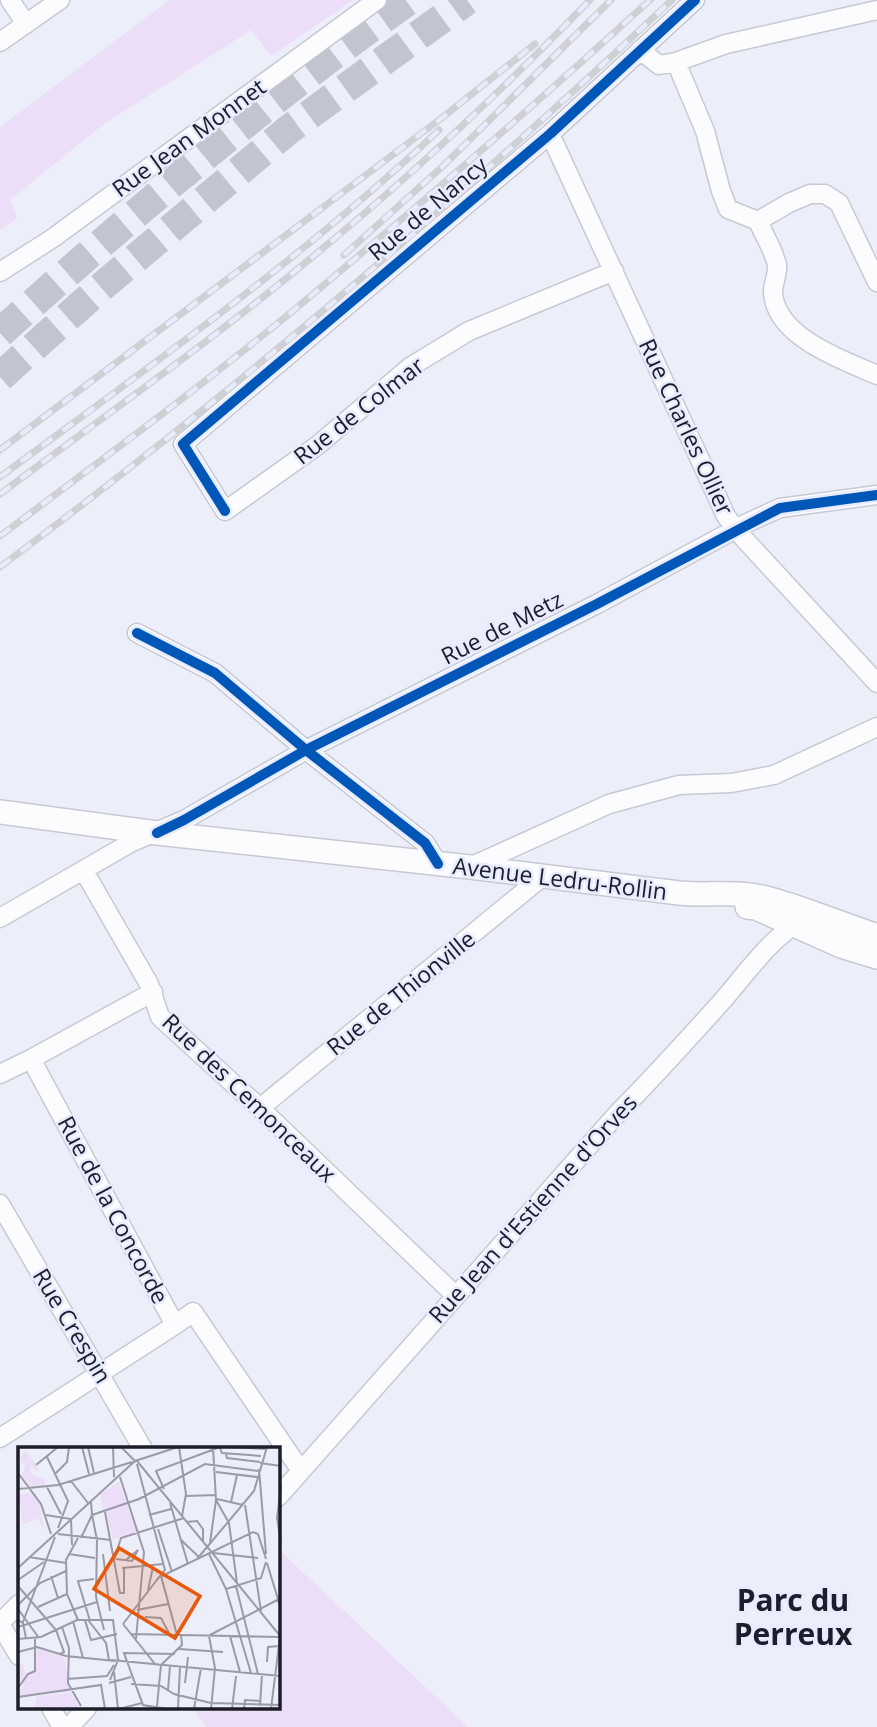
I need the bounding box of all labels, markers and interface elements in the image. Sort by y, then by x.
street label: Rue Jean Monnet [105,70,272,204]
street label: Rue de Nancy [361,148,494,268]
street label: Rue Charles Ollier [632,333,742,521]
street label: Rue de Colmar [286,349,431,471]
street label: Rue de Metz [435,583,568,671]
street label: Avenue Ledru-Rollin [451,849,669,907]
street label: Rue de Thionville [319,922,481,1062]
street label: Rue des Cemonceaux [156,1006,344,1189]
street label: Rue Jean d'Estienne d'Orves [421,1087,644,1330]
street label: Rue de la Concorde [51,1110,177,1309]
street label: Rue Crespin [26,1262,120,1389]
inset map [18,1447,280,1710]
district label: Parc du Perreux [734,1579,853,1654]

